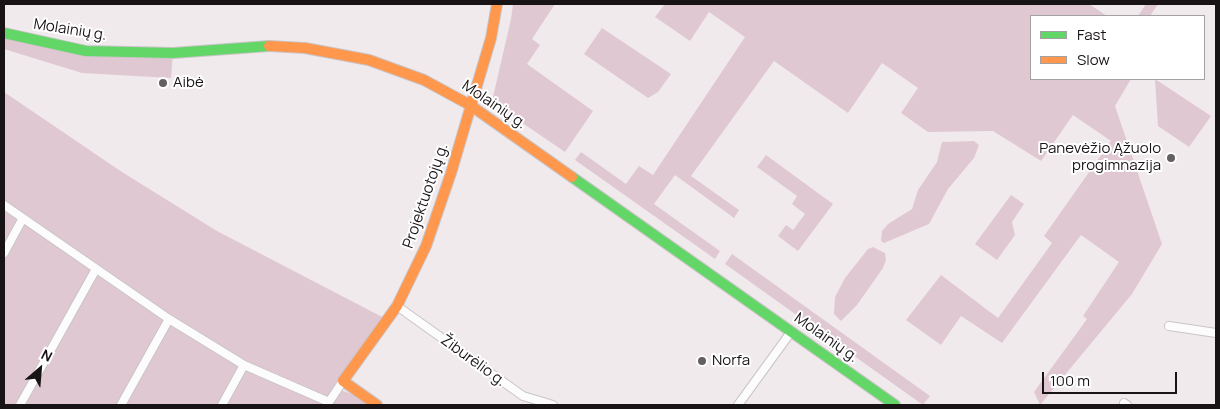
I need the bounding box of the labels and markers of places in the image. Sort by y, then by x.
place label: Aibė [173,74,204,92]
marker: Aibė [157,77,169,89]
place label: Panevėžio Ąžuolo progimnazija [1039,140,1161,175]
marker: Panevėžio Ąžuolo progimnazija [1165,152,1177,164]
place label: Norfa [712,352,750,370]
marker: Norfa [696,355,708,367]

